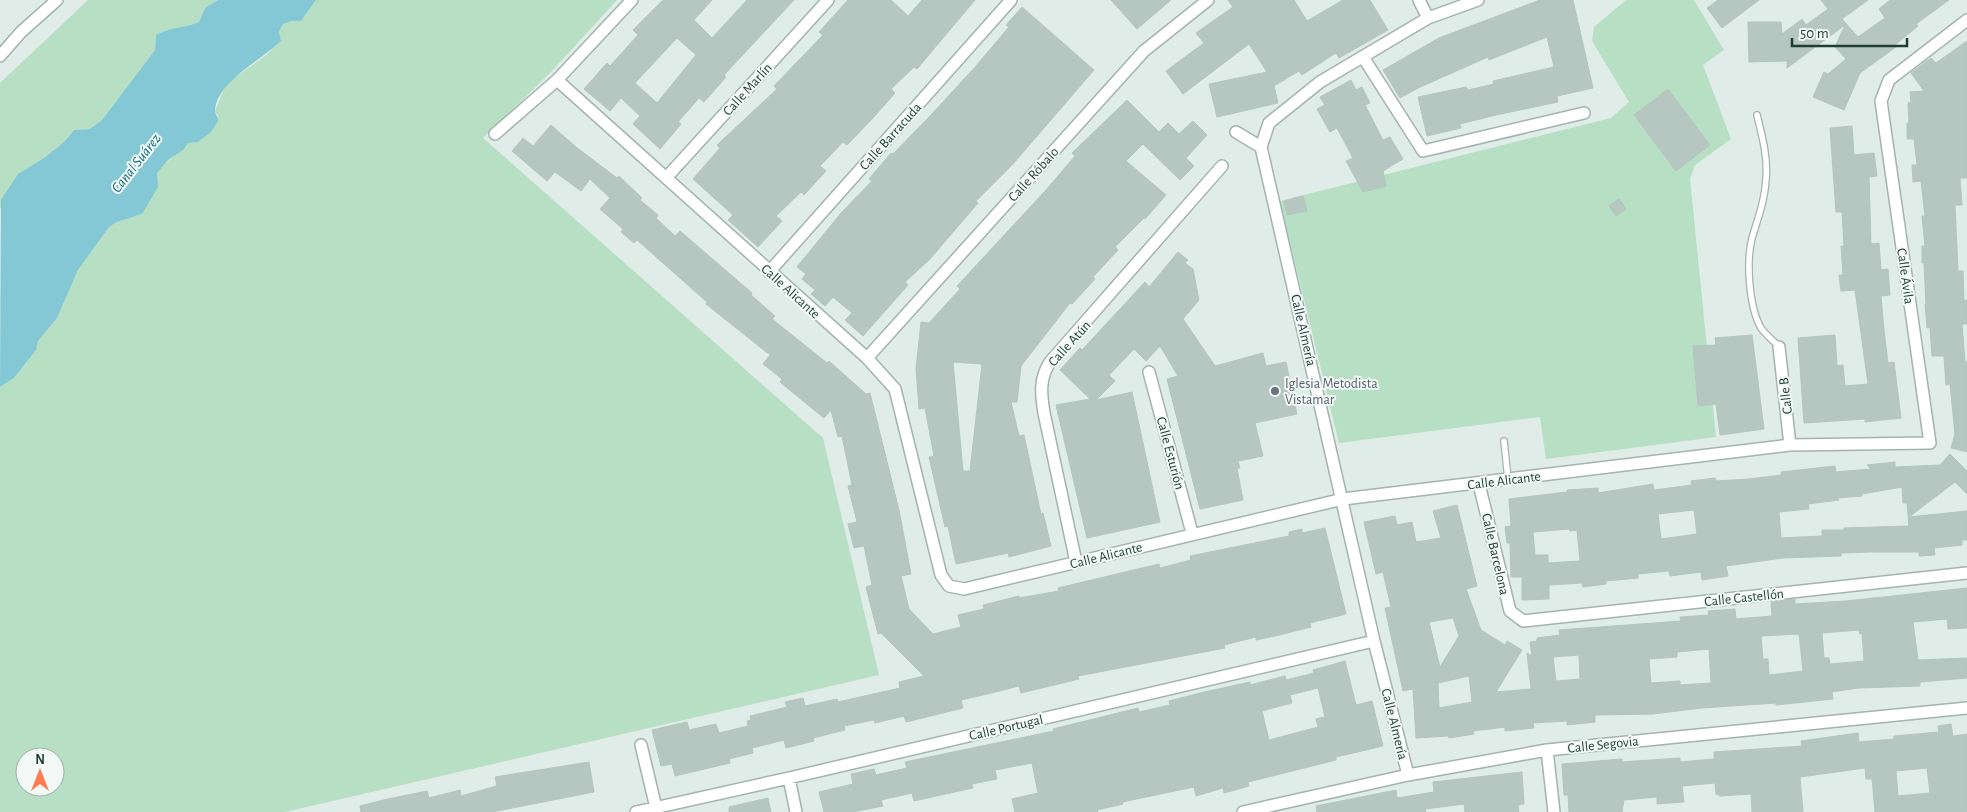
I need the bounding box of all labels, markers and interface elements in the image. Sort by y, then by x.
scale bar [1792,15,1907,47]
text: 50 m [1800,26,1829,41]
street label: Calle Marlín [721,61,775,119]
street label: Calle Barracuda [857,100,925,173]
water label: Canal Suárez [109,131,164,196]
street label: Calle Róbalo [1006,145,1062,204]
street label: Calle Ávila [1894,247,1919,306]
street label: Calle Alicante [758,262,822,322]
street label: Calle Almería [1288,293,1318,368]
street label: Calle Atún [1046,318,1094,369]
place label: Iglesia Metodista Vistamar [1285,377,1378,407]
street label: Calle B [1777,377,1795,415]
marker: Iglesia Metodista Vistamar [1269,385,1281,397]
street label: Calle Esturión [1154,415,1186,491]
street label: Calle Alicante [1467,470,1542,492]
street label: Calle Barcelona [1479,512,1511,597]
street label: Calle Alicante [1069,540,1144,572]
street label: Calle Castellón [1704,587,1785,609]
street label: Calle Almería [1378,687,1410,762]
street label: Calle Portugal [968,713,1045,743]
street label: Calle Segovia [1567,734,1640,756]
north arrow [15,747,65,797]
text: N [35,753,45,767]

